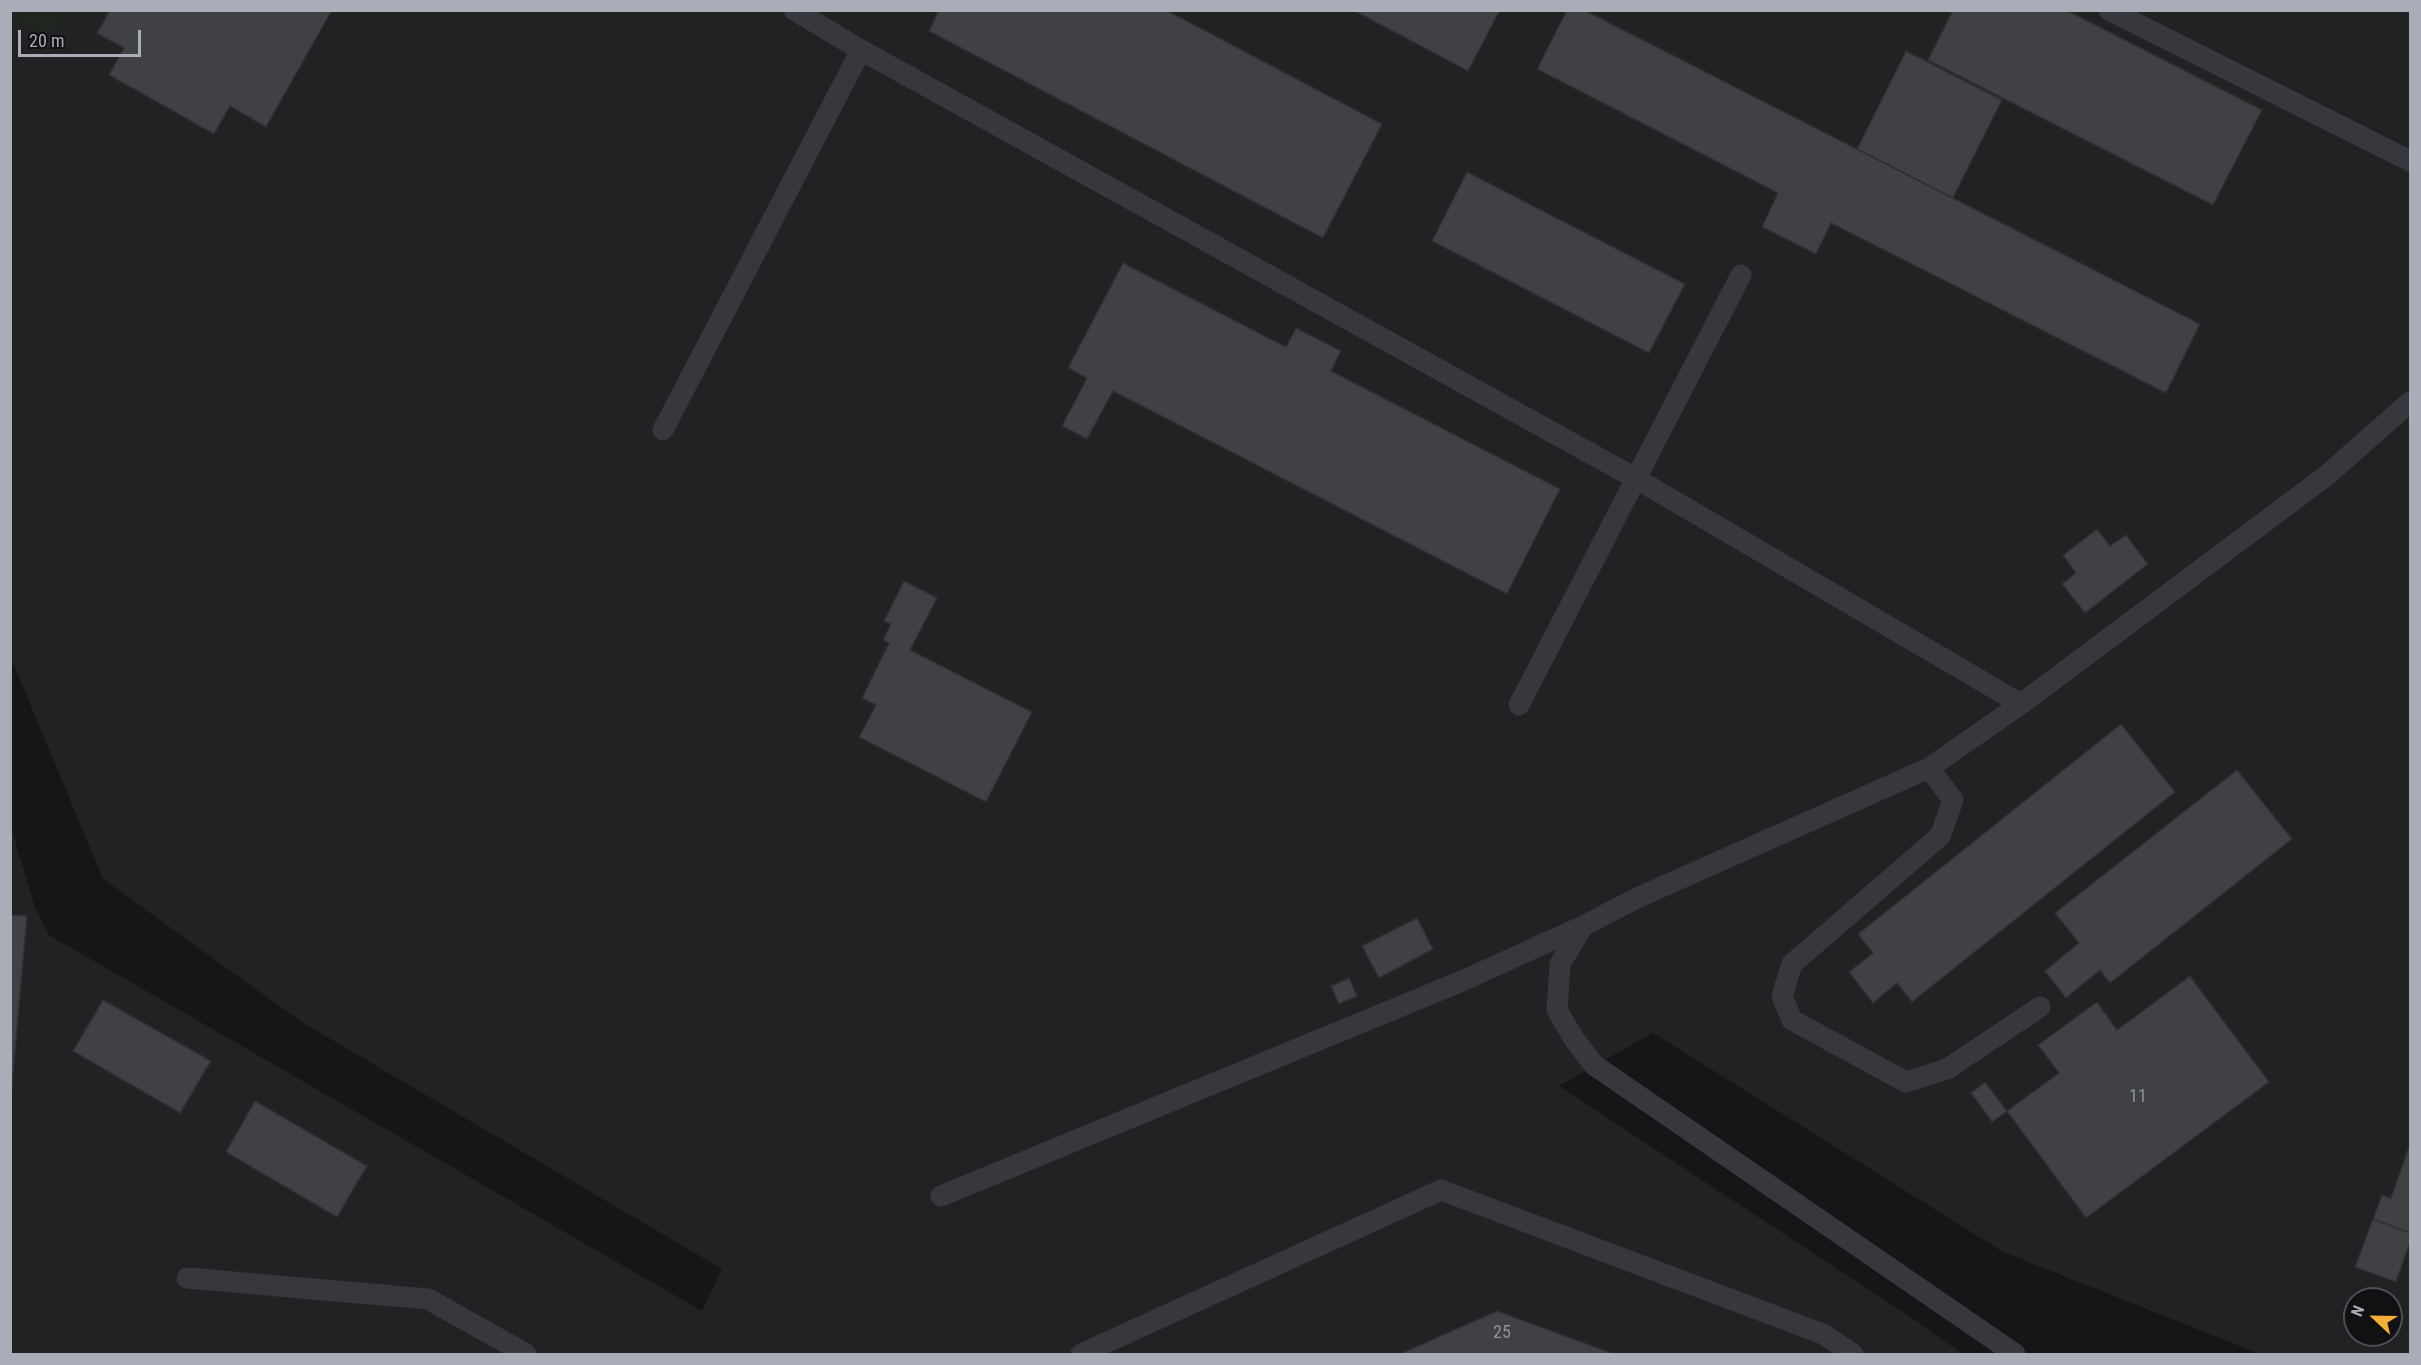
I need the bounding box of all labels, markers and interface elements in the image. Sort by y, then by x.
scale bar [21,18,144,56]
text: 20 m [29,30,64,51]
house number: 11 [2129,1086,2147,1108]
north arrow [2343,1287,2403,1347]
text: N [2347,1303,2368,1319]
house number: 25 [1493,1322,1511,1344]

